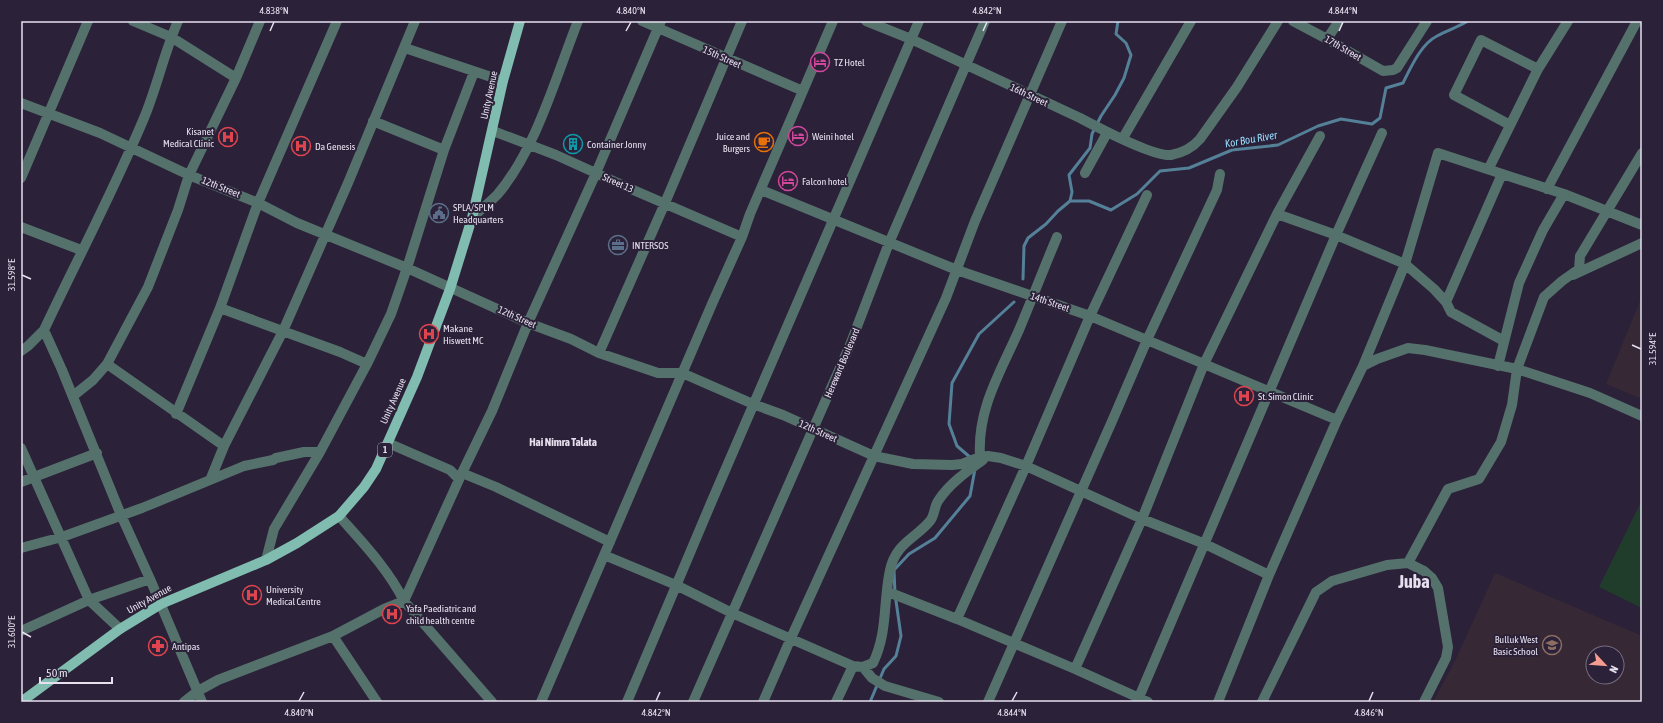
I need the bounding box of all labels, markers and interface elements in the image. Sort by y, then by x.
text: 4.838°N [259,5,289,16]
text: 4.840°N [616,5,646,16]
text: 4.842°N [972,5,1002,16]
text: 4.844°N [1328,5,1358,16]
street label: 17th Street [1323,33,1363,63]
street label: 15th Street [701,44,743,70]
hotel icon: TZ Hotel [809,51,831,73]
place label: TZ Hotel [834,57,865,68]
street label: Unity Avenue [479,69,500,120]
street label: 16th Street [1008,81,1050,109]
hotel icon: Weini hotel [787,125,809,147]
place label: Kisanet Medical Clinic [163,126,214,149]
hospital icon: Kisanet Medical Clinic [217,126,239,148]
water label: Kor Bou River [1224,128,1279,150]
place label: Juice and Burgers [716,131,750,154]
cafe icon: Juice and Burgers [753,131,775,153]
place label: Weini hotel [812,131,854,142]
building icon: Container Jonny [562,133,584,155]
hospital icon: Da Genesis [290,135,312,157]
place label: Container Jonny [587,139,646,150]
place label: Da Genesis [315,141,356,152]
hotel icon: Falcon hotel [777,170,799,192]
street label: Street 13 [601,171,635,195]
street label: 12th Street [200,174,242,200]
place label: Falcon hotel [802,176,848,187]
public building icon: SPLA/SPLM Headquarters [428,202,450,224]
place label: SPLA/SPLM Headquarters [453,202,504,225]
office icon: INTERSOS [607,234,629,256]
place label: INTERSOS [632,240,668,251]
text: 31.598°E [6,258,17,291]
street label: 14th Street [1029,290,1071,314]
street label: 12th Street [496,304,538,330]
hospital icon: Makane Hiswett MC [418,323,440,345]
place label: Makane Hiswett MC [443,323,484,346]
street label: Hereward Boulevard [822,326,862,400]
text: 31.594°E [1647,332,1658,365]
street label: Unity Avenue [378,376,408,426]
hospital icon: St. Simon Clinic [1233,385,1255,407]
place label: St. Simon Clinic [1258,391,1313,402]
street label: 12th Street [797,418,839,444]
district label: Hai Nimra Talata [529,436,597,448]
road number: 1 [378,443,392,457]
district label: Juba [1397,571,1430,592]
street label: Unity Avenue [125,582,174,616]
hospital icon: University Medical Centre [241,584,263,606]
place label: University Medical Centre [266,584,321,607]
hospital icon: Yafa Paediatric and child health centre [381,603,403,625]
place label: Yafa Paediatric and child health centre [406,603,477,626]
text: 31.600°E [6,615,17,648]
place label: Bulluk West Basic School [1493,634,1538,657]
school or university icon: Bulluk West Basic School [1541,634,1563,656]
pharmacy icon: Antipas [147,635,169,657]
place label: Antipas [172,641,200,652]
north arrow [1585,645,1625,685]
scale bar [40,659,112,685]
text: N [1607,664,1621,675]
text: 50 m [46,666,68,680]
text: 4.840°N [284,707,314,718]
text: 4.842°N [641,707,671,718]
text: 4.844°N [997,707,1027,718]
text: 4.846°N [1354,707,1384,718]

